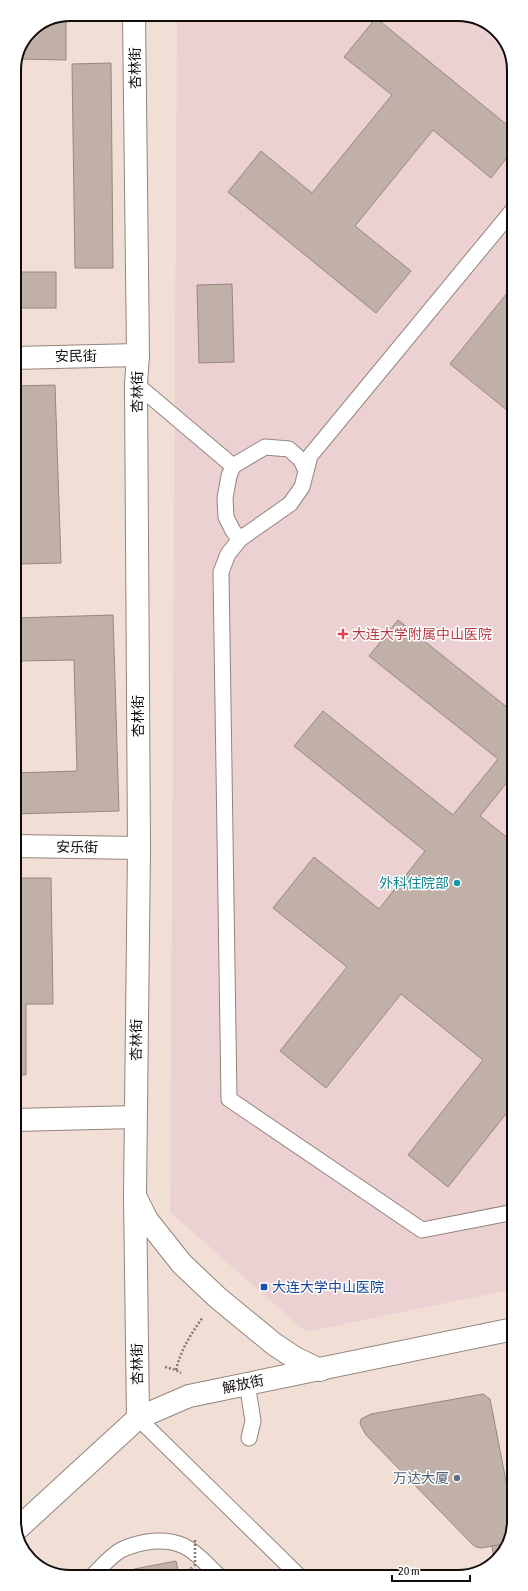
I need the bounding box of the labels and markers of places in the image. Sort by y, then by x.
place label: 大连大学附属中山医院 [352,626,492,642]
marker: 大连大学附属中山医院 [337,628,349,640]
place label: 外科住院部 [379,875,449,891]
marker: 外科住院部 [452,878,462,888]
place label: 大连大学中山医院 [272,1279,384,1295]
marker: 大连大学中山医院 [259,1282,269,1292]
place label: 万达大厦 [393,1470,449,1486]
marker: 万达大厦 [452,1473,462,1483]

